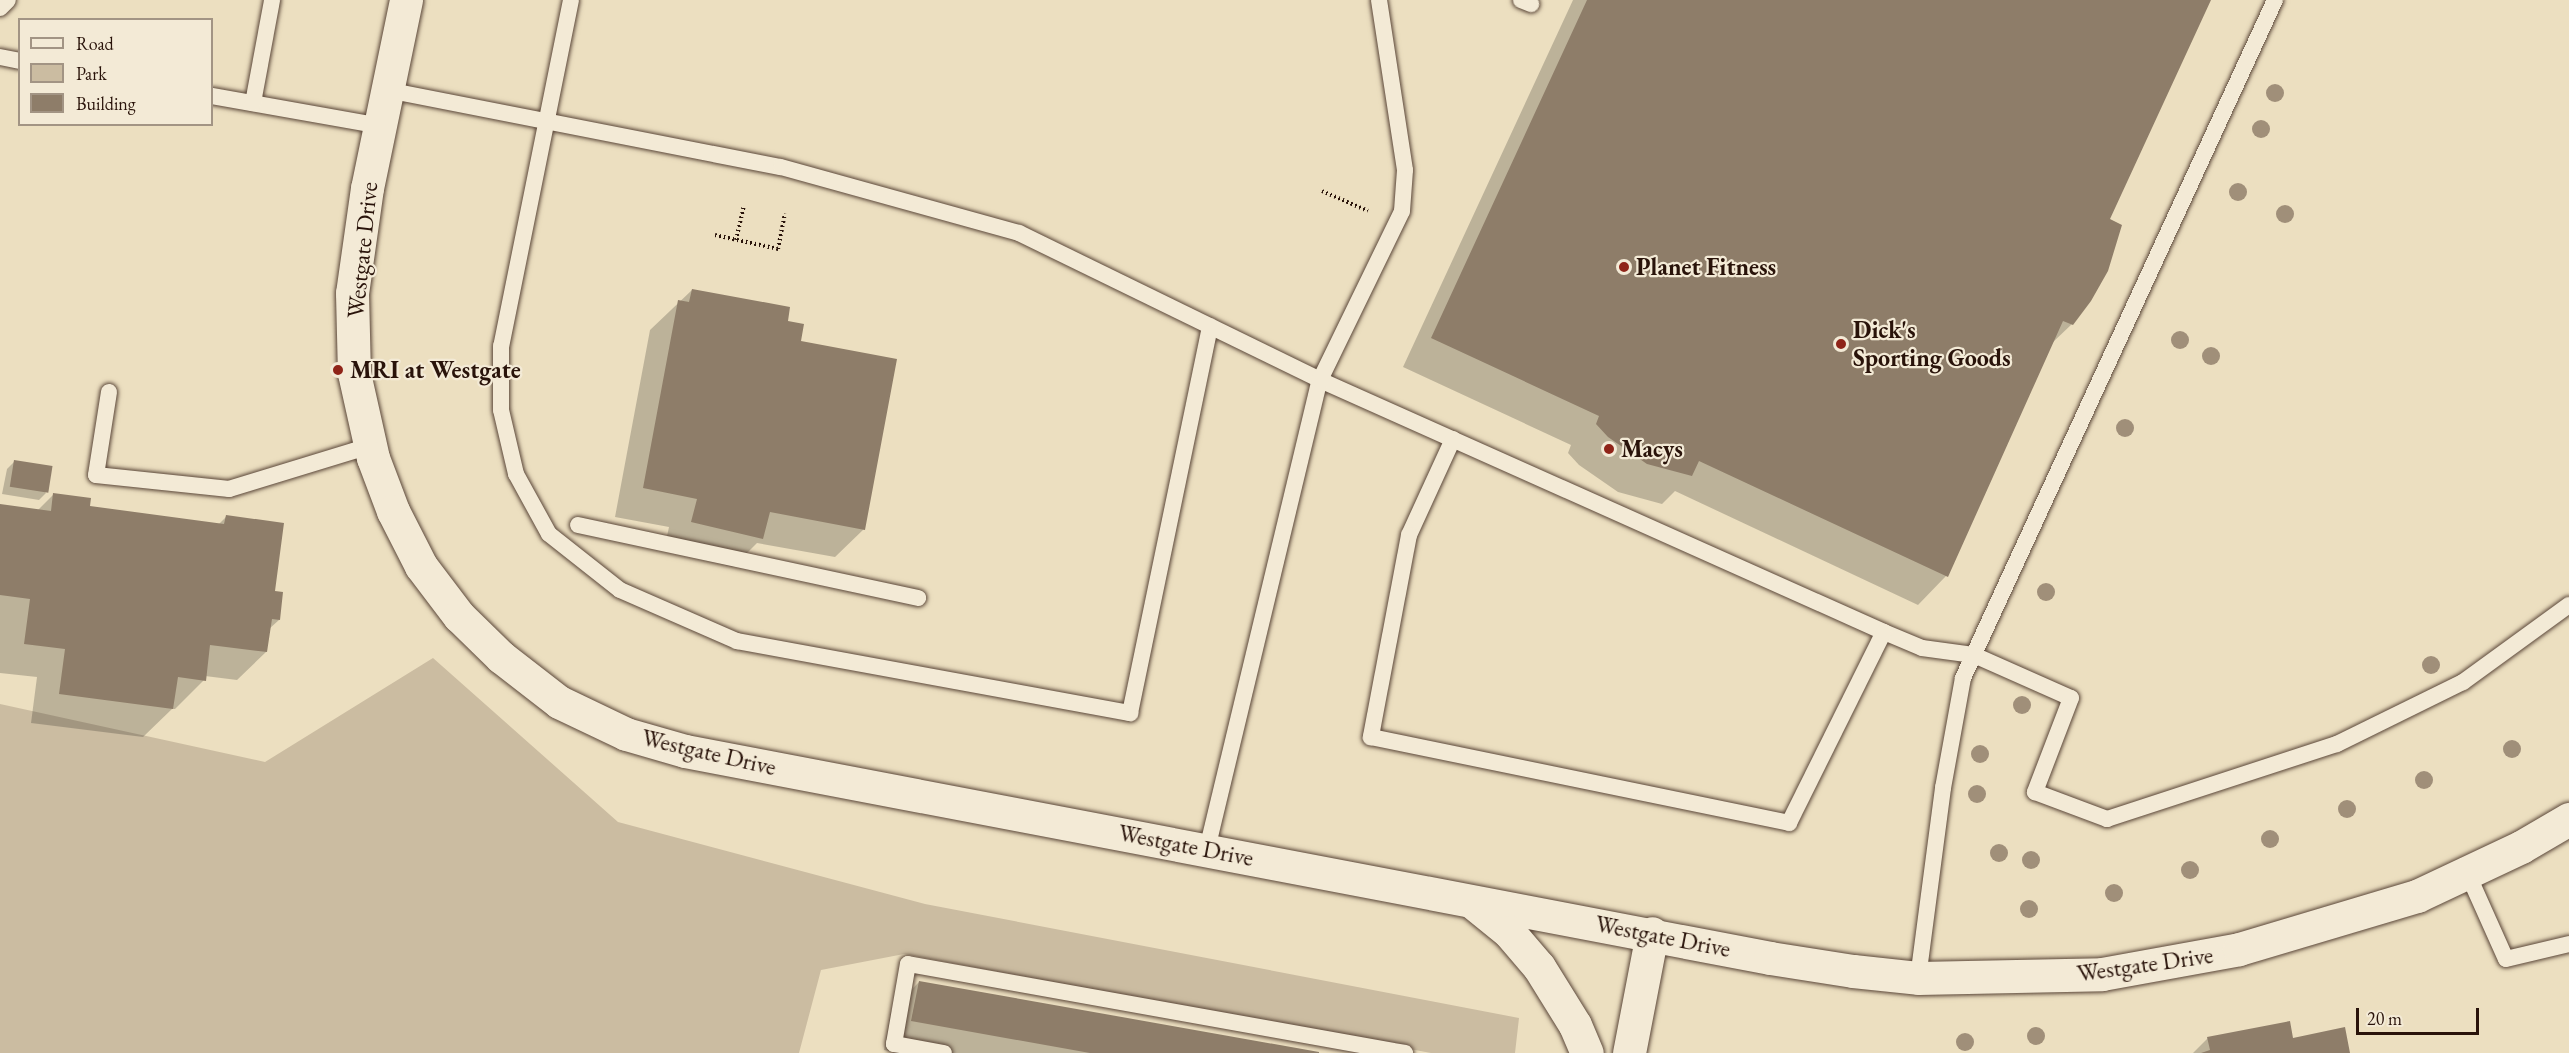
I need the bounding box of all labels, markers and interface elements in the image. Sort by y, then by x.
legend [18,18,213,126]
text: Road [76,32,114,55]
text: Park [76,62,107,85]
text: Building [76,92,136,115]
street label: Westgate Drive [341,180,383,320]
place label: Planet Fitness [1636,253,1776,281]
marker: Planet Fitness [1617,260,1631,274]
place label: Dick's Sporting Goods [1853,316,2011,372]
marker: Dick's Sporting Goods [1834,337,1848,351]
place label: MRI at Westgate [350,356,521,384]
marker: MRI at Westgate [331,363,345,377]
place label: Macys [1621,435,1683,463]
marker: Macys [1602,442,1616,456]
street label: Westgate Drive [639,723,779,781]
street label: Westgate Drive [1116,818,1256,872]
street label: Westgate Drive [1593,909,1733,963]
street label: Westgate Drive [2075,940,2215,988]
scale bar [2359,996,2482,1034]
text: 20 m [2367,1007,2402,1030]

